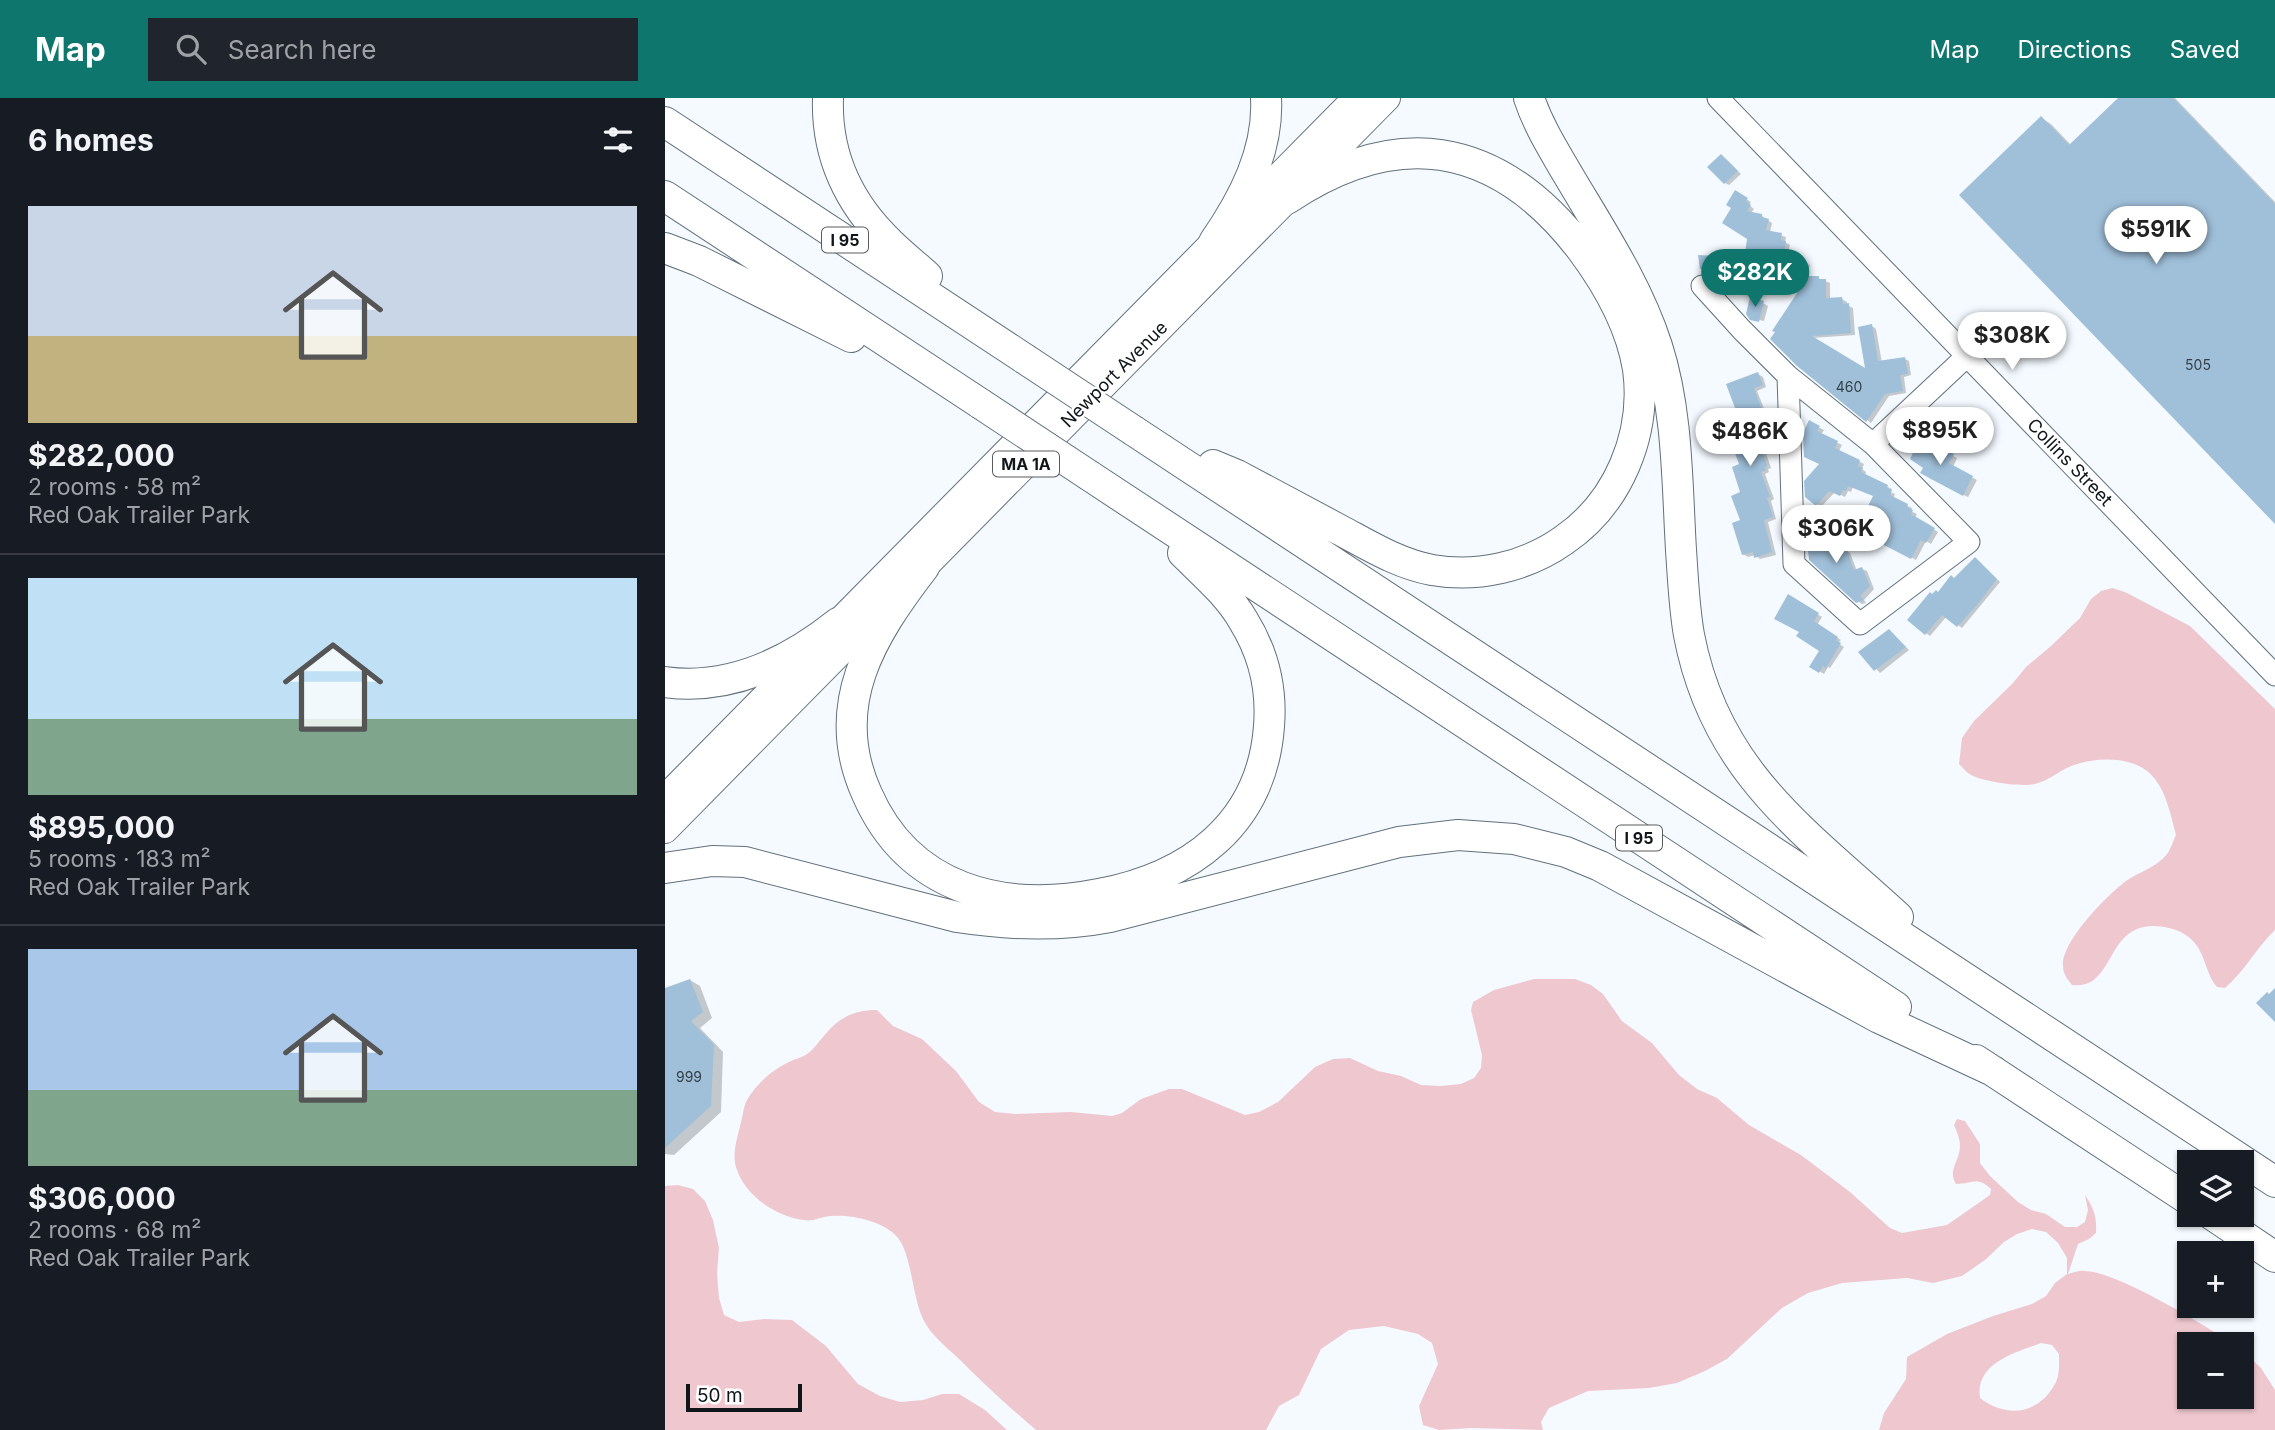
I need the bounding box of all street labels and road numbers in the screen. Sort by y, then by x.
road number: I 95 [822,228,868,252]
street label: Newport Avenue [1057,317,1171,431]
street label: Collins Street [2023,414,2117,510]
road number: MA 1A [993,452,1059,476]
road number: I 95 [1616,825,1662,850]

